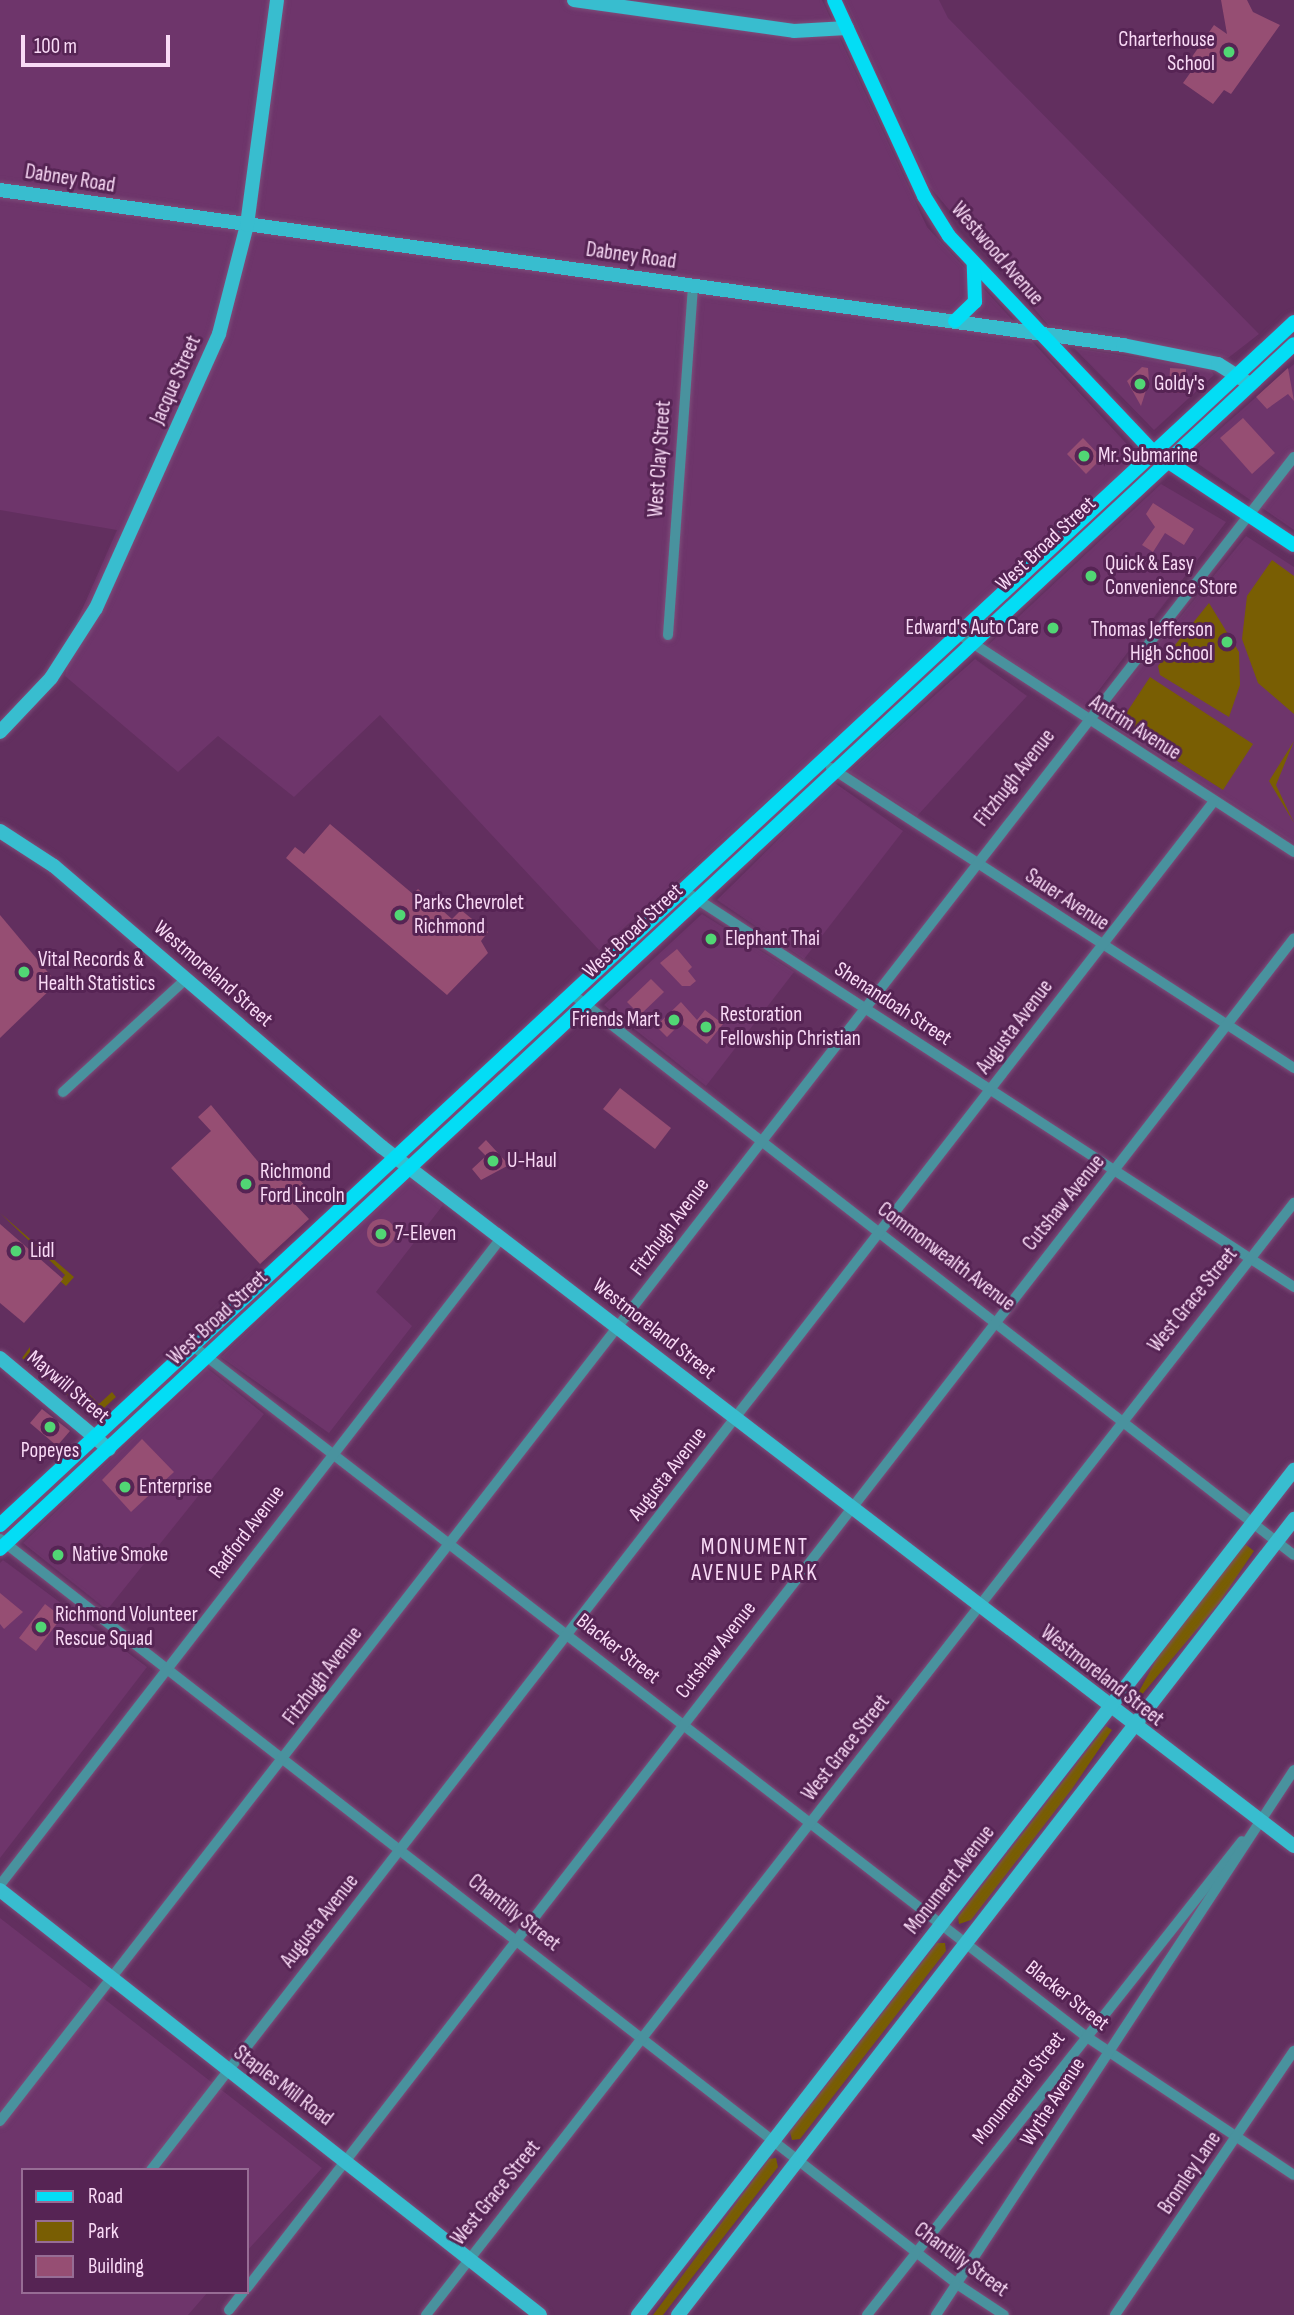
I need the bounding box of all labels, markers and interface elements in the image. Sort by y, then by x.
scale bar [24,21,173,65]
place label: Charterhouse School [1118,27,1215,77]
text: 100 m [34,34,77,59]
marker: Charterhouse School [1221,44,1237,60]
street label: Dabney Road [23,159,117,199]
street label: Westwood Avenue [945,197,1049,311]
street label: Dabney Road [584,237,678,275]
street label: Jacque Street [145,332,207,428]
place label: Goldy's [1154,371,1205,397]
marker: Goldy's [1132,376,1148,392]
street label: West Clay Street [643,400,677,518]
place label: Mr. Submarine [1098,443,1198,469]
marker: Mr. Submarine [1076,448,1092,464]
street label: West Broad Street [991,491,1101,597]
place label: Quick & Easy Convenience Store [1105,551,1238,601]
marker: Quick & Easy Convenience Store [1083,568,1099,584]
place label: Edward's Auto Care [905,615,1039,641]
place label: Thomas Jefferson High School [1091,617,1213,667]
marker: Edward's Auto Care [1045,620,1061,636]
marker: Thomas Jefferson High School [1219,634,1235,650]
street label: Antrim Avenue [1085,690,1185,766]
street label: Fitzhugh Avenue [969,725,1061,831]
street label: Sauer Avenue [1020,864,1114,936]
street label: West Broad Street [578,878,688,984]
place label: Parks Chevrolet Richmond [414,890,524,940]
marker: Parks Chevrolet Richmond [392,907,408,923]
street label: Westmoreland Street [148,915,278,1033]
place label: Elephant Thai [725,926,820,952]
marker: Elephant Thai [703,931,719,947]
place label: Vital Records & Health Statistics [38,947,155,997]
street label: Shenandoah Street [830,957,956,1051]
marker: Vital Records & Health Statistics [16,964,32,980]
street label: Augusta Avenue [971,975,1059,1079]
place label: Restoration Fellowship Christian [720,1002,861,1052]
place label: Friends Mart [572,1007,660,1033]
marker: Friends Mart [666,1012,682,1028]
marker: Restoration Fellowship Christian [698,1019,714,1035]
place label: U-Haul [507,1148,557,1174]
street label: Cutshaw Avenue [1018,1150,1110,1256]
marker: U-Haul [485,1153,501,1169]
place label: Richmond Ford Lincoln [260,1159,345,1209]
street label: Fitzhugh Avenue [625,1173,715,1281]
marker: Richmond Ford Lincoln [238,1176,254,1192]
street label: Commonwealth Avenue [872,1197,1020,1317]
place label: 7-Eleven [395,1221,456,1247]
marker: 7-Eleven [373,1226,389,1242]
place label: Lidl [30,1238,54,1264]
street label: West Grace Street [1143,1242,1243,1358]
marker: Lidl [8,1243,24,1259]
street label: West Broad Street [163,1265,273,1371]
street label: Westmoreland Street [587,1273,721,1385]
street label: Maywill Street [22,1345,114,1429]
marker: Popeyes [42,1419,58,1435]
street label: Augusta Avenue [624,1422,712,1526]
place label: Popeyes [21,1438,79,1464]
place label: Enterprise [139,1474,212,1500]
marker: Enterprise [117,1479,133,1495]
street label: Radford Avenue [204,1481,290,1583]
district label: MONUMENT AVENUE PARK [693,1533,817,1587]
place label: Native Smoke [72,1542,168,1568]
marker: Native Smoke [50,1547,66,1563]
street label: Cutshaw Avenue [670,1596,762,1704]
place label: Richmond Volunteer Rescue Squad [55,1602,198,1652]
street label: Blacker Street [571,1608,665,1690]
marker: Richmond Volunteer Rescue Squad [33,1619,49,1635]
street label: Westmoreland Street [1035,1620,1169,1732]
street label: Fitzhugh Avenue [278,1622,368,1730]
street label: West Grace Street [797,1690,895,1806]
street label: Monument Avenue [900,1821,1000,1939]
street label: Augusta Avenue [276,1869,364,1973]
street label: Chantilly Street [463,1869,565,1957]
street label: Blacker Street [1020,1955,1114,2037]
street label: Monumental Street [967,2027,1071,2149]
street label: Staples Mill Road [228,2040,338,2132]
street label: Wythe Avenue [1015,2053,1091,2151]
street label: Bromley Lane [1153,2127,1227,2219]
street label: West Grace Street [446,2135,546,2251]
legend [21,2168,248,2294]
text: Road [88,2184,123,2209]
street label: Chantilly Street [909,2217,1013,2303]
text: Park [88,2219,119,2244]
text: Building [88,2254,144,2279]

